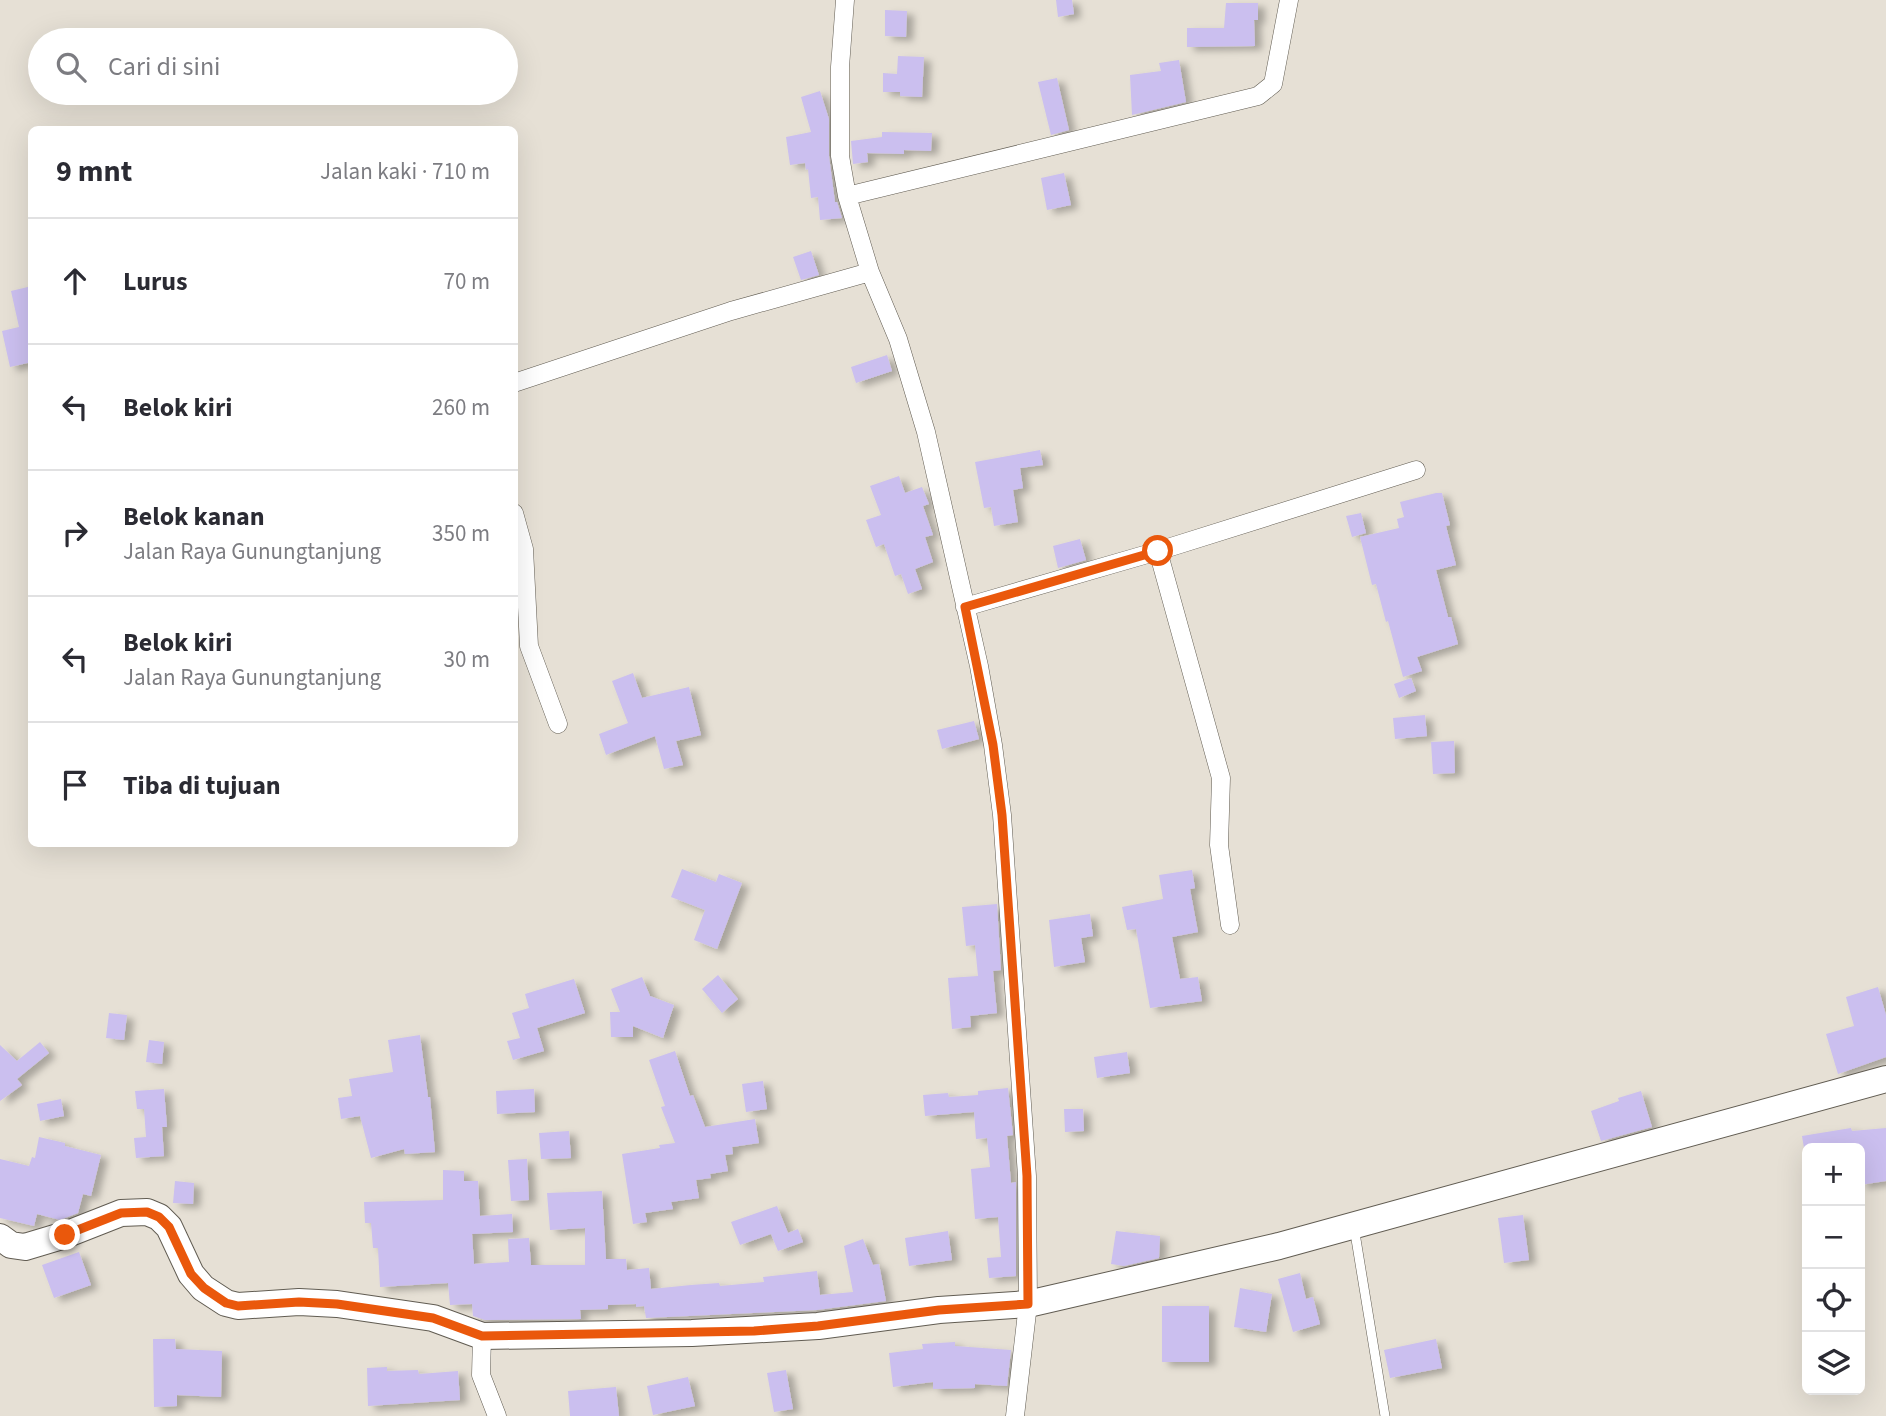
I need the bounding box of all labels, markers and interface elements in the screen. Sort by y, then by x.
search box [28,28,518,105]
icon: search [52,48,90,86]
text: Cari di sini [108,48,221,85]
text: 9 mnt [56,150,132,193]
text: Jalan kaki · 710 m [320,155,490,188]
icon: ahead [56,262,94,300]
text: Lurus [123,263,188,300]
text: 70 m [443,265,490,298]
icon: left [56,388,94,426]
text: Belok kiri [123,389,232,426]
text: 260 m [432,391,490,424]
text: Belok kanan [123,498,265,535]
icon: right [56,514,94,552]
text: 350 m [432,517,490,550]
text: Jalan Raya Gunungtanjung [123,535,381,568]
route start [1142,535,1173,566]
text: Belok kiri [123,624,232,661]
icon: left [56,640,94,678]
text: 30 m [443,643,490,676]
text: Jalan Raya Gunungtanjung [123,661,381,694]
icon: arrive [56,766,94,804]
text: Tiba di tujuan [123,767,281,804]
map controls [1802,1143,1865,1395]
button: + [1802,1143,1865,1206]
button: − [1802,1206,1865,1269]
route end [49,1219,80,1250]
button: locate [1802,1269,1865,1332]
button: layers [1802,1332,1865,1395]

